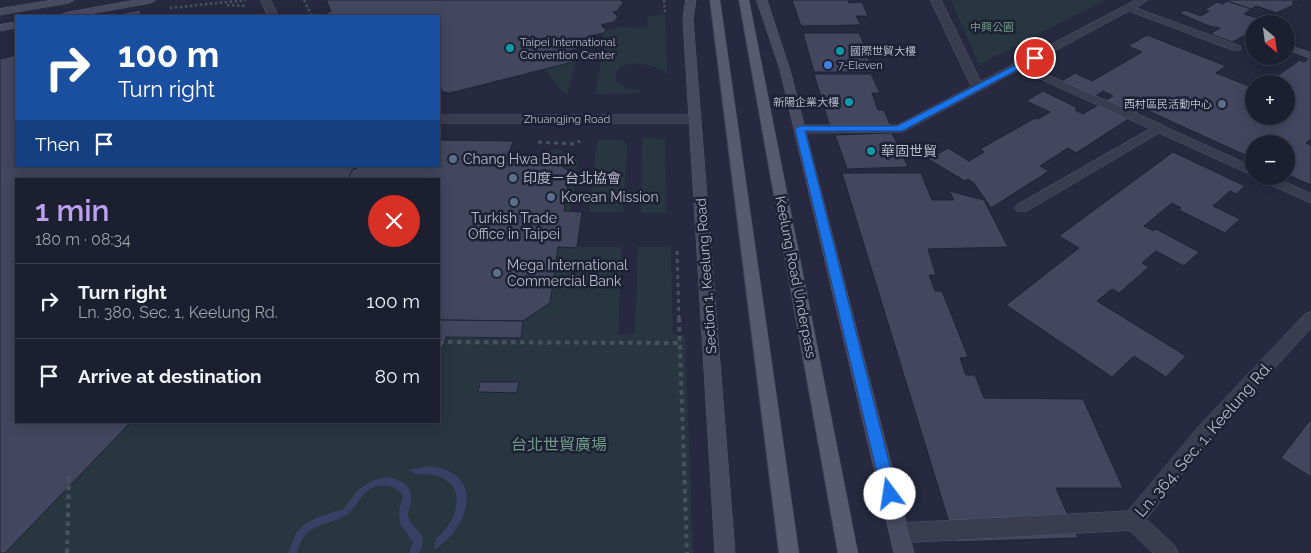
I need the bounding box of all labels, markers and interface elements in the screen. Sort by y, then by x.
north arrow [1245,15,1295,65]
map controls [1245,15,1295,185]
park label: 中興公園 [970,21,1014,34]
text: 100 m [118,34,219,75]
icon: right [35,35,100,100]
place label: Taipei International Convention Center [520,36,616,62]
pin [1014,37,1056,79]
marker: Taipei International Convention Center [504,42,516,54]
icon: arrive [1021,44,1049,72]
marker: 國際世貿大樓 [834,45,846,57]
place label: 國際世貿大樓 [850,45,916,58]
marker: 7-Eleven [822,59,834,71]
place label: 7-Eleven [838,59,883,72]
button: + [1245,75,1295,125]
text: Turn right [118,76,215,102]
place label: 新陽企業大樓 [773,96,839,109]
marker: 新陽企業大樓 [843,96,855,108]
place label: 西村區民活動中心 [1124,98,1212,111]
marker: 西村區民活動中心 [1216,98,1228,110]
street label: Zhuangjing Road [524,113,610,126]
icon: arrive [90,130,118,158]
text: Then [35,133,80,155]
button: − [1245,135,1295,185]
place label: 華固世貿 [881,143,937,159]
marker: 華固世貿 [865,145,877,157]
place label: Chang Hwa Bank [463,151,575,167]
marker: Chang Hwa Bank [447,153,459,165]
place label: 印度－台北協會 [523,170,621,186]
marker: 印度－台北協會 [507,172,519,184]
place label: Korean Mission [561,189,659,205]
marker: Korean Mission [545,191,557,203]
text: 1 min [35,193,110,228]
button: close [368,195,420,247]
street label: Keelung Road Underpass [772,195,820,360]
marker: Turkish Trade Office in Taipei [508,196,520,208]
street label: Section 1, Keelung Road [693,198,719,354]
place label: Turkish Trade Office in Taipei [468,210,560,242]
text: 180 m · 08:34 [35,230,131,249]
place label: Mega International Commercial Bank [507,257,628,289]
marker: Mega International Commercial Bank [491,267,503,279]
text: Turn right [78,281,167,303]
icon: right [35,287,63,315]
text: 100 m [366,290,420,312]
text: Ln. 380, Sec. 1, Keelung Rd. [78,303,278,322]
street label: Ln. 364, Sec. 1, Keelung Rd. [1131,358,1276,521]
icon: arrive [35,362,63,390]
text: Arrive at destination [78,365,262,387]
text: 80 m [375,365,420,387]
park label: 台北世貿廣場 [511,435,607,454]
position arrow [863,467,915,519]

